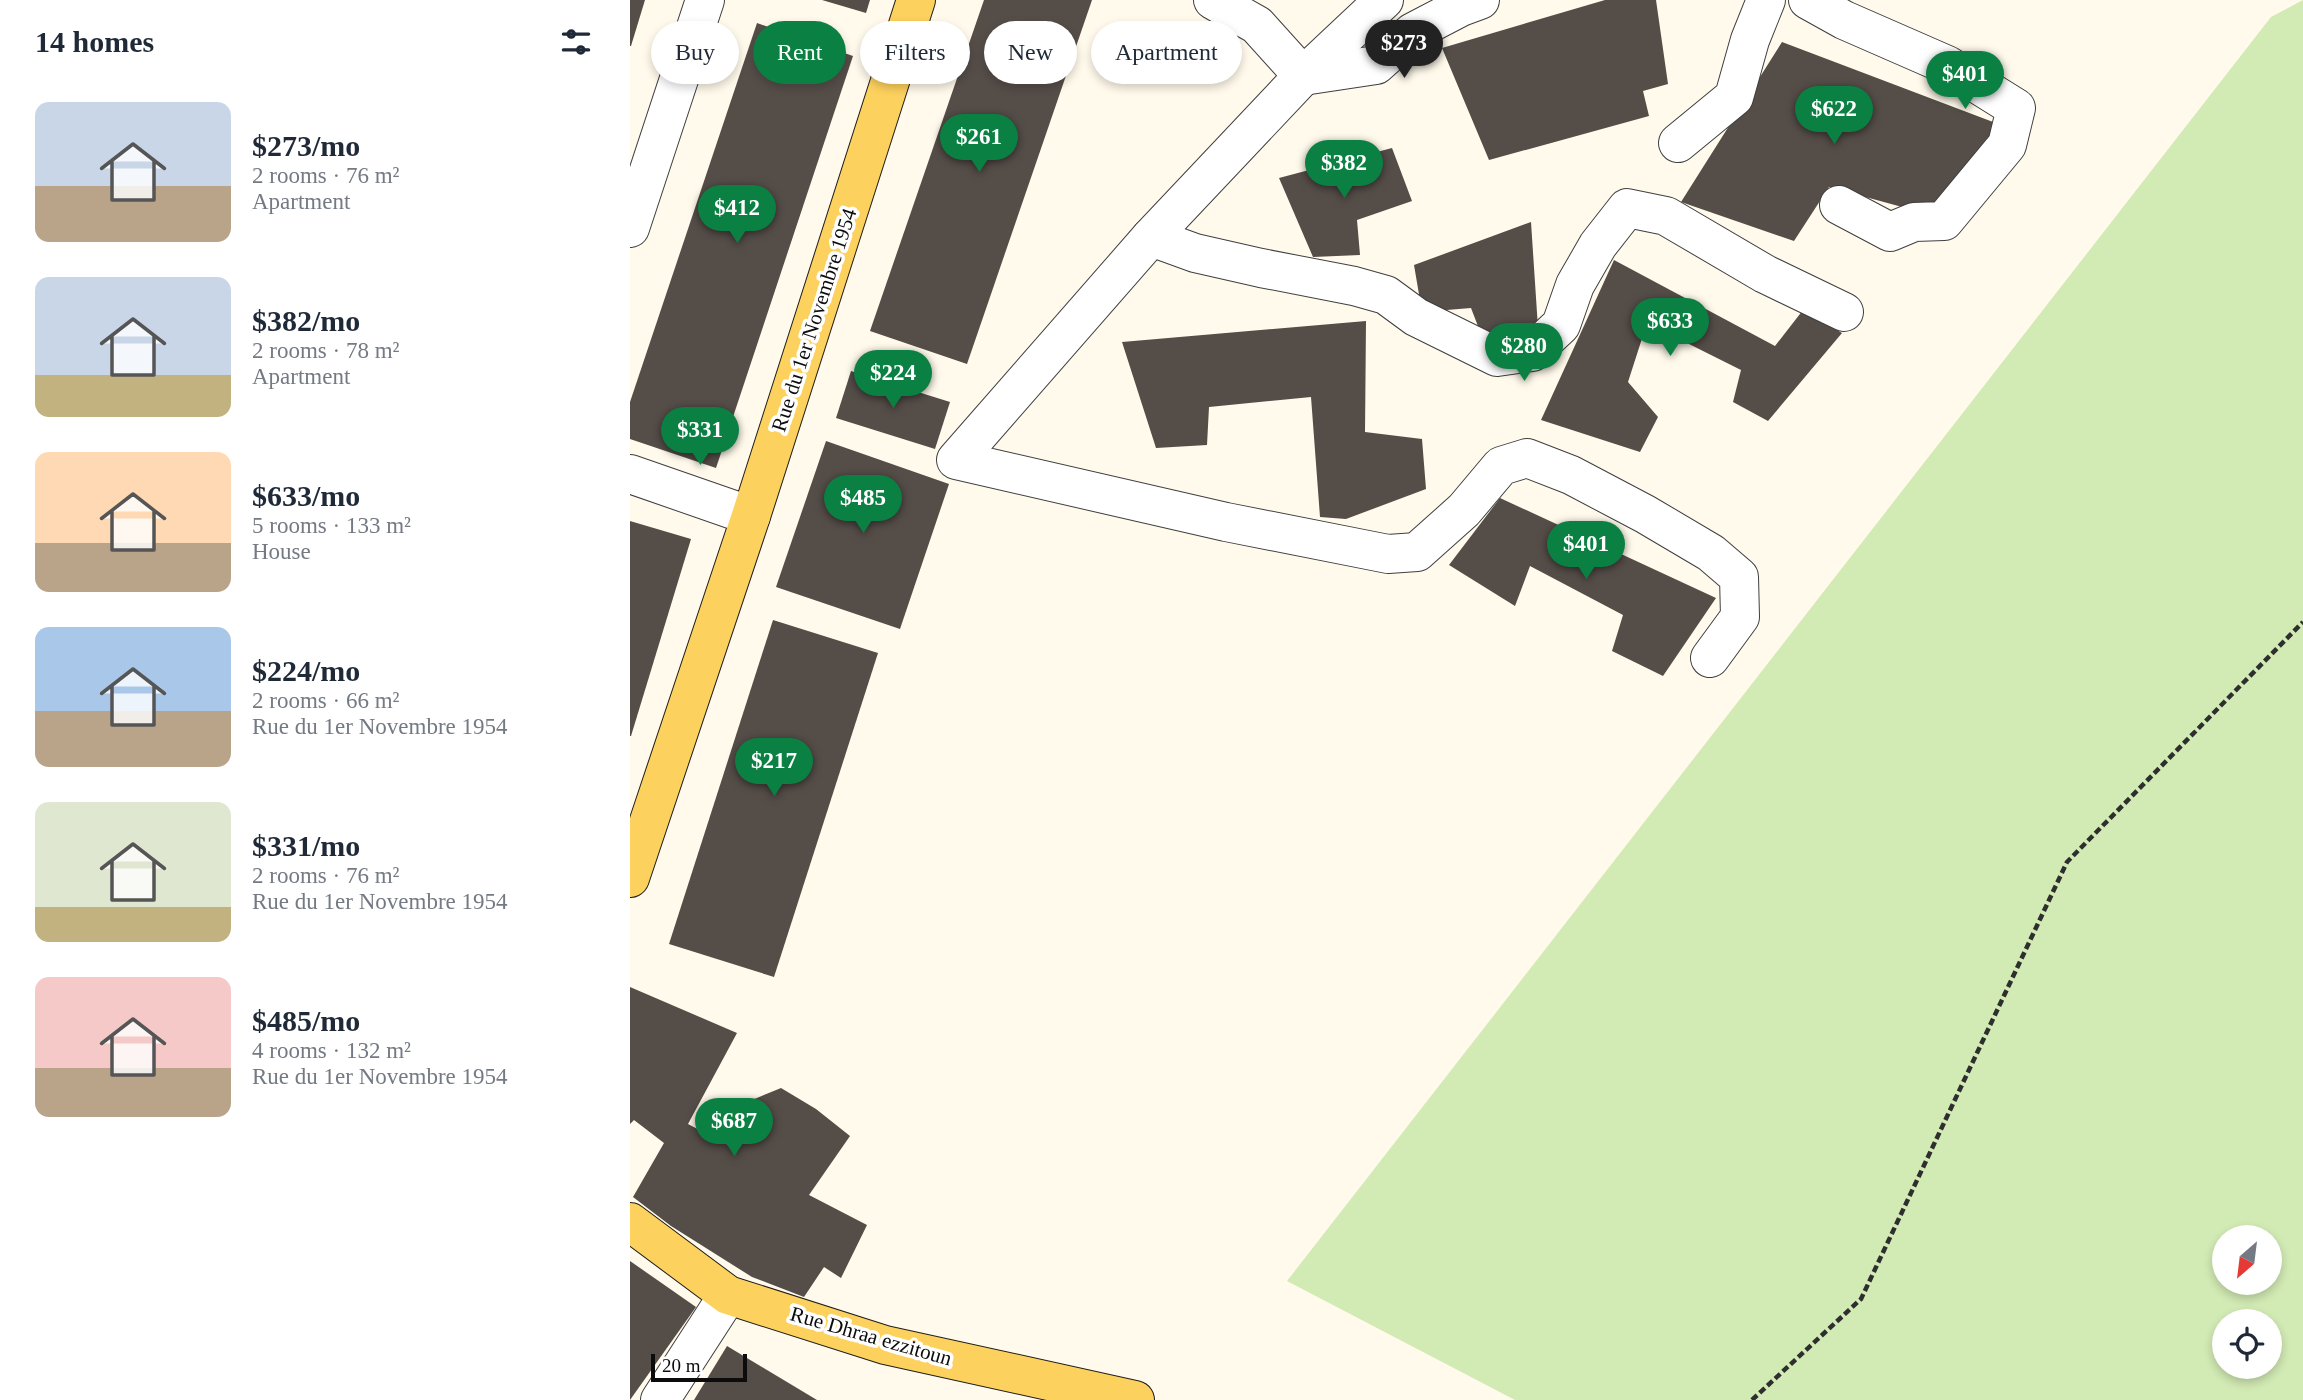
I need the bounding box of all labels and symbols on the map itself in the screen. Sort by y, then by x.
pin: $273 [1363,20,1445,80]
pin: $401 [1924,52,2006,111]
pin: $622 [1793,86,1875,146]
pin: $261 [938,114,1020,174]
pin: $382 [1303,140,1385,200]
pin: $412 [696,186,778,245]
street label: Rue du 1er Novembre 1954 [767,205,862,435]
pin: $633 [1629,298,1711,358]
pin: $280 [1483,324,1565,383]
pin: $224 [852,350,934,410]
pin: $331 [659,407,741,467]
pin: $485 [822,476,904,535]
pin: $401 [1545,522,1627,581]
pin: $217 [733,738,815,798]
pin: $687 [693,1098,775,1158]
north arrow [2212,1225,2282,1295]
street label: Rue Dhraa ezzitoun [788,1301,955,1371]
scale bar [651,1351,747,1383]

